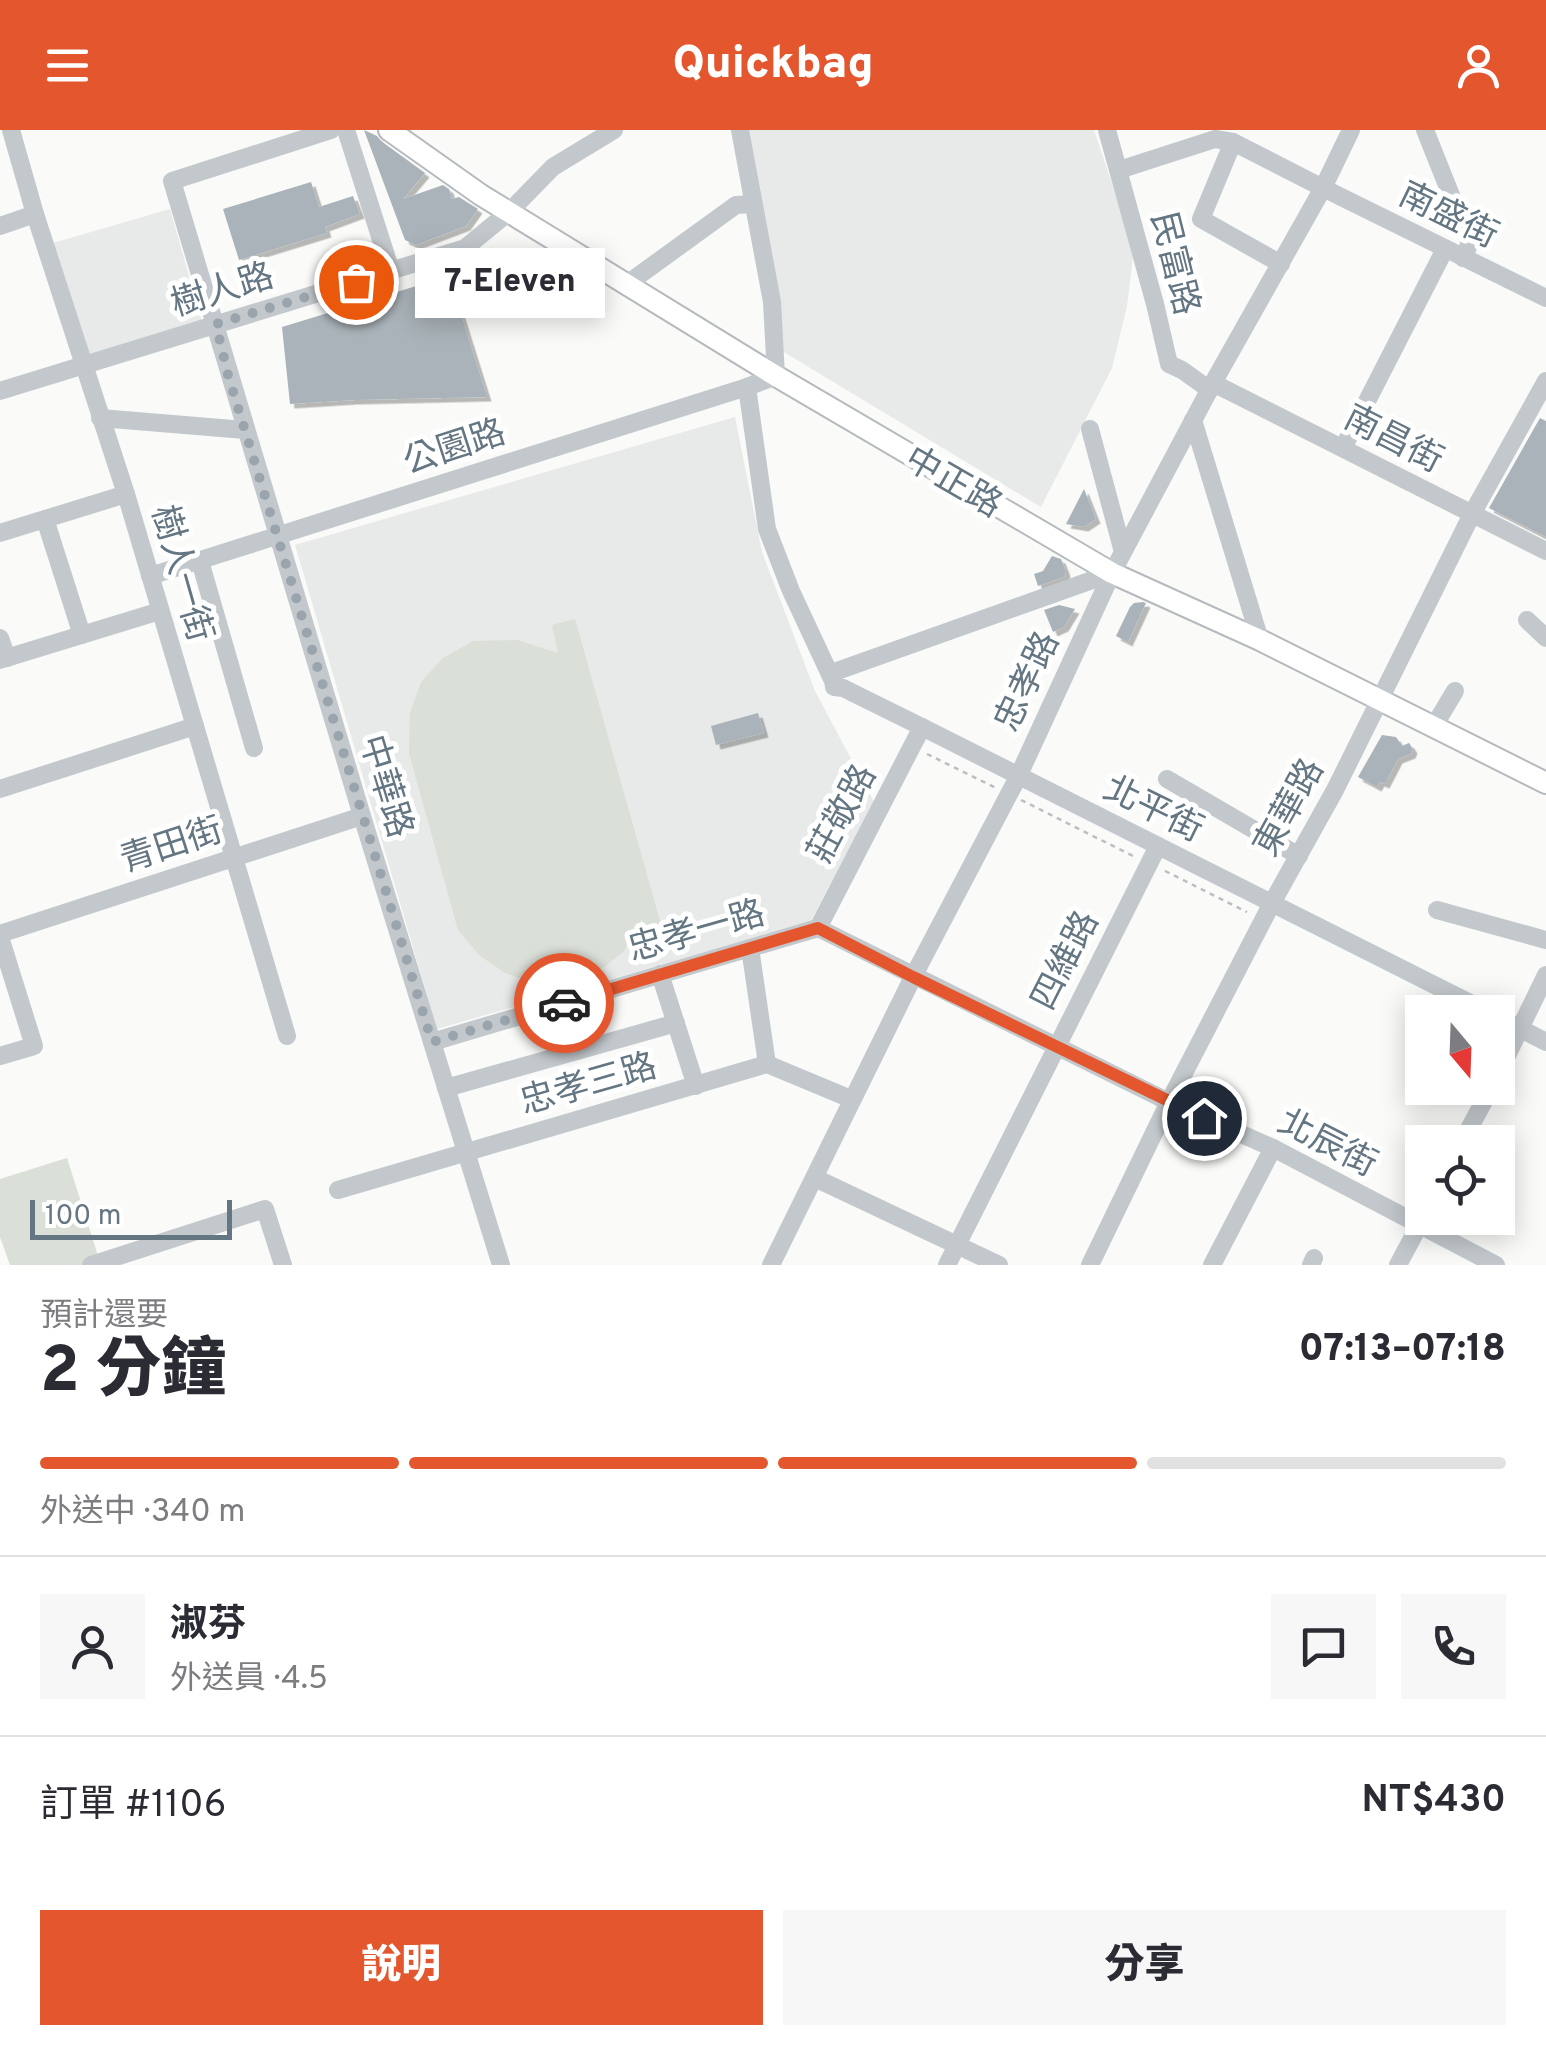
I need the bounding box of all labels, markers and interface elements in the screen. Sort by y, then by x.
text: Quickbag [672,37,874,94]
icon: menu [40,38,95,93]
icon: person [1451,38,1506,93]
street label: 南盛街 [1391,174,1505,259]
street label: 民富路 [1139,207,1207,320]
pin [314,240,399,325]
callout: 7-Eleven [416,247,606,317]
street label: 樹人路 [166,255,280,328]
icon: bag [329,255,384,310]
text: 7-Eleven [444,263,576,303]
street label: 南昌街 [1336,397,1449,484]
street label: 公園路 [398,412,512,486]
street label: 中正路 [896,438,1009,529]
street label: 樹人一街 [140,500,221,647]
street label: 忠孝路 [987,625,1071,739]
street label: 中華路 [348,730,421,844]
street label: 東華路 [1246,752,1335,865]
street label: 莊敬路 [800,758,888,871]
street label: 北平街 [1096,768,1210,853]
street label: 青田街 [115,810,229,884]
street label: 忠孝一路 [623,892,770,973]
street label: 四維路 [1023,905,1110,1018]
courier [514,953,614,1053]
icon: car [537,976,592,1031]
north arrow [1405,995,1515,1105]
map controls [1405,995,1515,1235]
street label: 忠孝三路 [515,1045,662,1126]
pin [1162,1076,1247,1161]
icon: home [1177,1091,1232,1146]
street label: 北辰街 [1270,1101,1383,1188]
button: locate [1405,1125,1515,1235]
scale bar [30,1195,232,1240]
text: 100 m [45,1199,121,1235]
text: 預計還要 [40,1297,168,1337]
text: 07:13–07:18 [1299,1326,1506,1375]
text: 2 分鐘 [40,1333,226,1415]
text: 外送中 · 340 m [40,1493,245,1533]
button: person [40,1594,145,1699]
button: chat [1271,1594,1376,1699]
button: phone [1401,1594,1506,1699]
text: 淑芬 [170,1602,246,1651]
text: 外送員 · 4.5 [170,1660,328,1700]
text: NT$430 [1361,1777,1506,1826]
text: 訂單 #1106 [40,1782,226,1831]
button: 說明 [40,1910,763,2025]
button: 分享 [783,1910,1506,2025]

